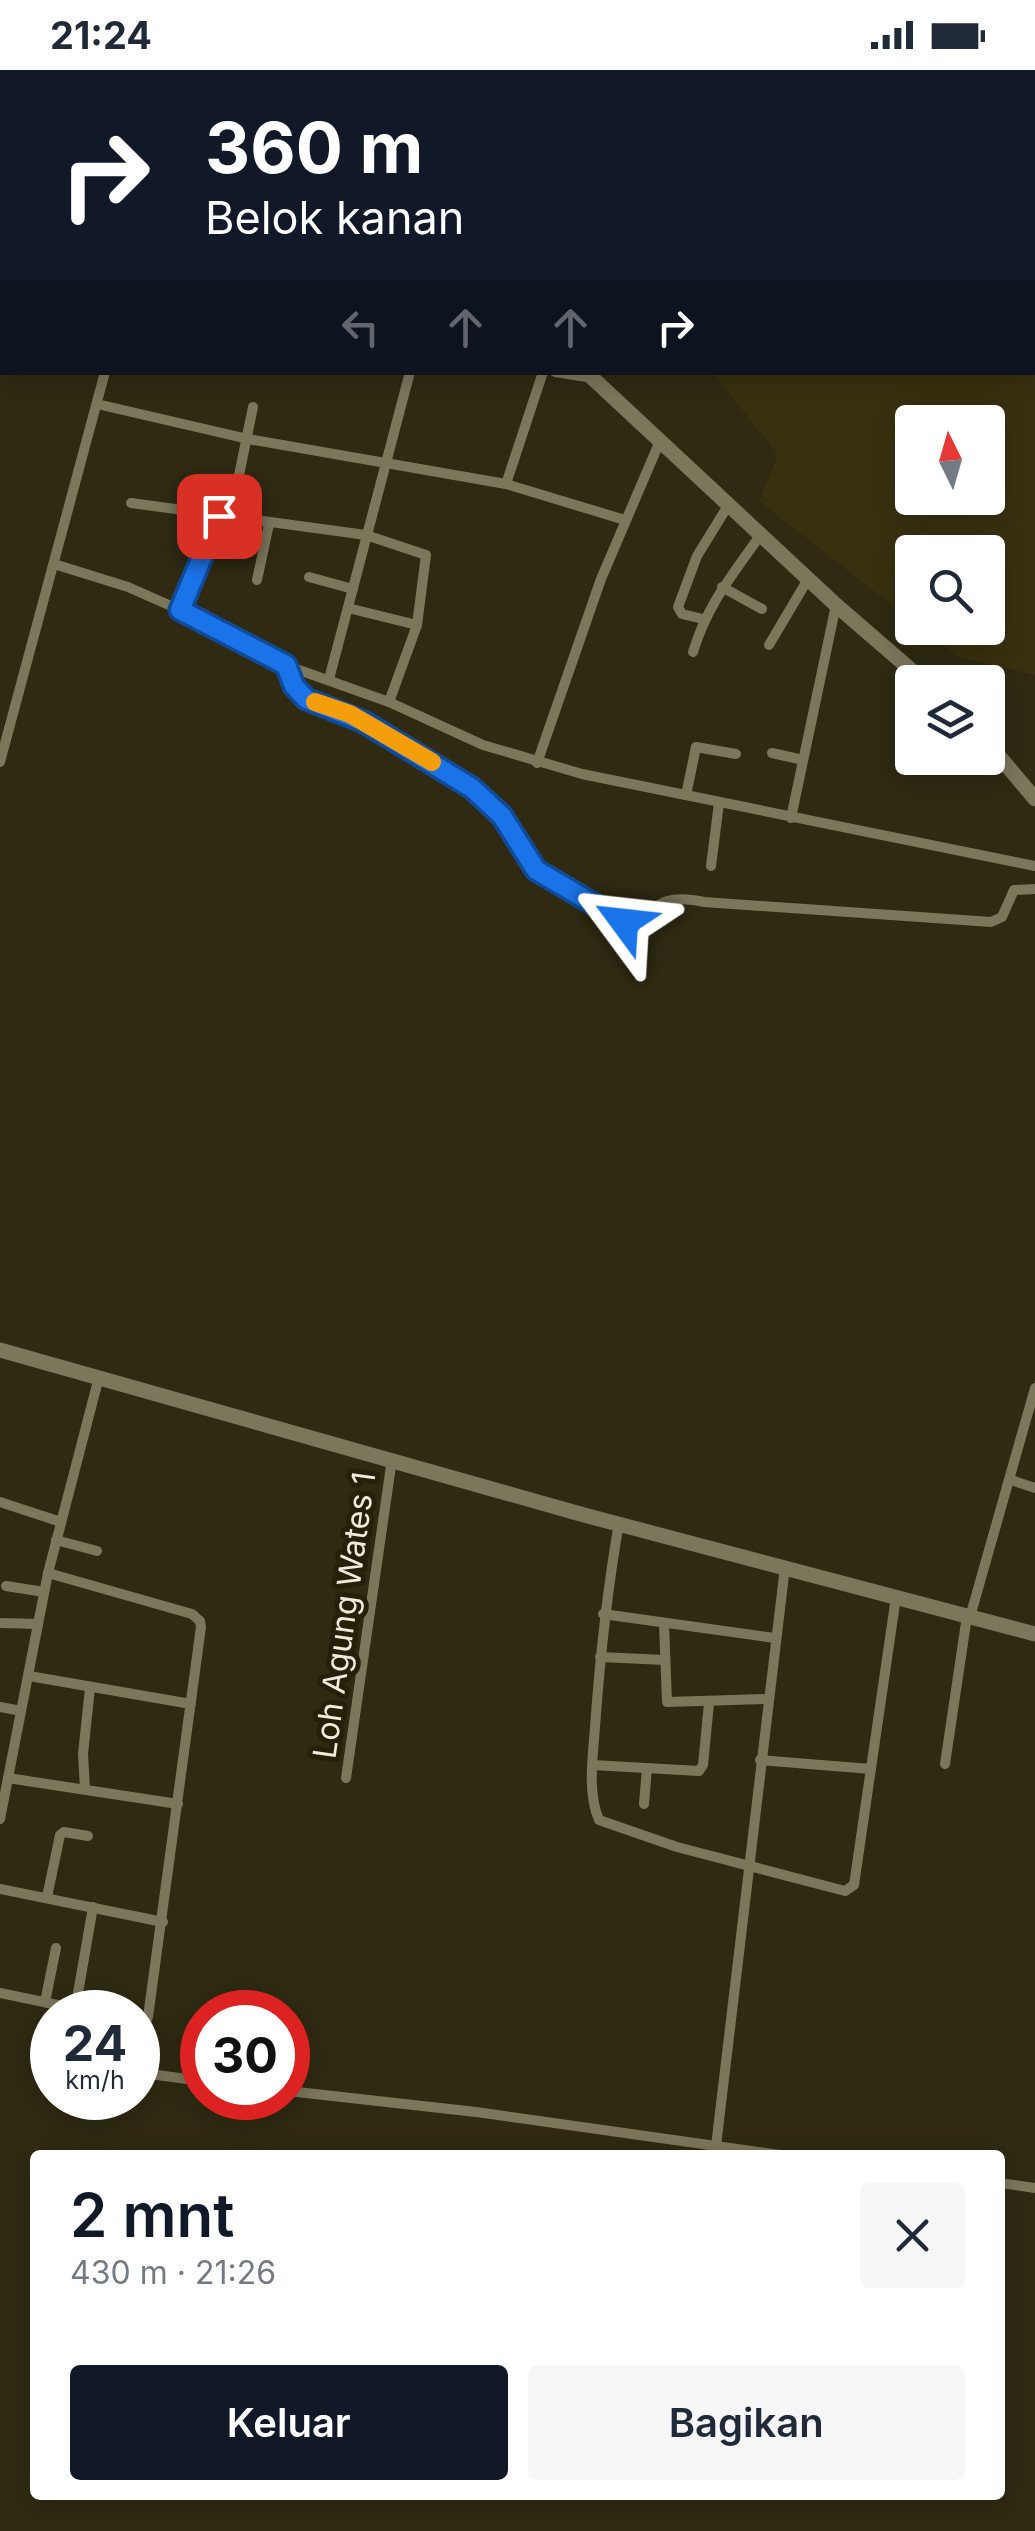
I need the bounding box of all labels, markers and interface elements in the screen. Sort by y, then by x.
text: 21:24 [50,12,152,58]
text: 360 m [205,105,423,190]
icon: right [40,110,170,240]
text: Belok kanan [205,190,464,245]
icon: left [333,300,388,355]
icon: ahead [438,300,493,355]
icon: ahead [543,300,598,355]
icon: right [648,300,703,355]
north arrow [895,405,1005,515]
map controls [895,405,1005,775]
pin [177,474,262,559]
icon: arrive [192,489,247,544]
button: search [895,535,1005,645]
button: layers [895,665,1005,775]
position arrow [572,870,676,974]
street label: Loh Agung Wates 1 [305,1469,383,1761]
speed limit sign: 30 [180,1990,310,2120]
text: 24 [63,2013,127,2073]
text: km/h [65,2065,125,2095]
text: 2 mnt [70,2179,234,2251]
button: close [860,2183,965,2288]
text: 430 m · 21:26 [70,2253,276,2292]
button: Keluar [70,2365,508,2480]
button: Bagikan [528,2365,965,2480]

